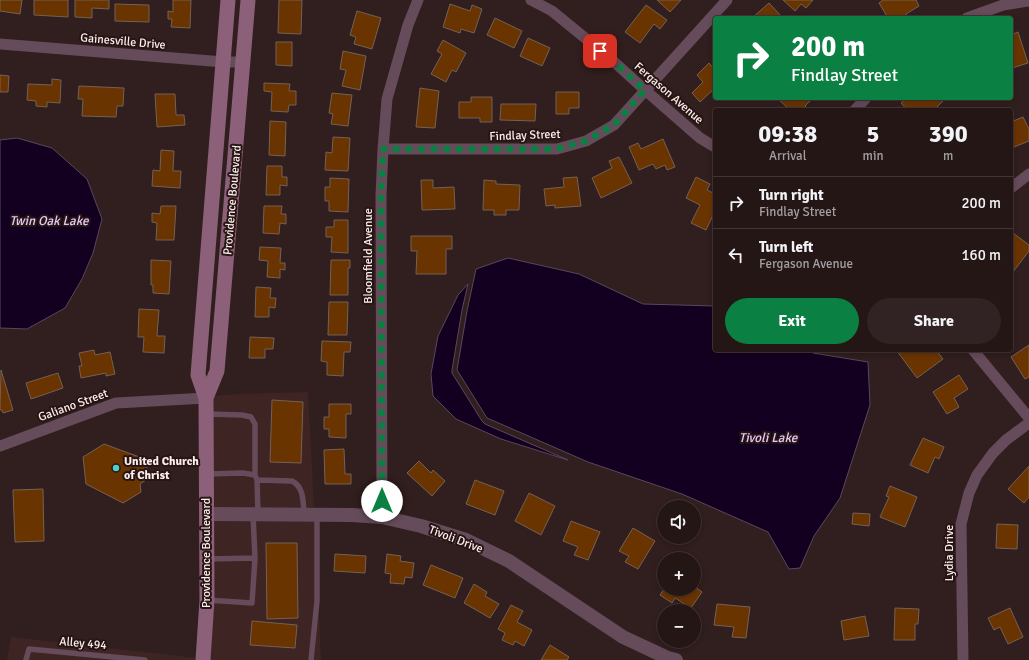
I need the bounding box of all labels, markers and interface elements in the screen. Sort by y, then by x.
street label: Gainesville Drive [80,30,166,53]
text: 200 m [791,30,865,64]
icon: right [725,32,777,84]
pin [583,34,617,68]
icon: arrive [589,40,611,62]
street label: Fergason Avenue [631,59,706,128]
text: Findlay Street [791,64,898,86]
text: 09:38 [758,119,817,149]
text: 5 [867,119,879,149]
text: 390 [929,119,968,149]
street label: Findlay Street [489,127,561,144]
street label: Providence Boulevard [220,145,245,256]
text: Arrival [769,148,806,164]
text: min [863,148,884,164]
text: m [943,148,953,164]
text: Turn right [759,186,824,204]
icon: right [725,192,747,214]
text: 200 m [961,194,1001,212]
text: Findlay Street [759,204,836,220]
street label: Bloomfield Avenue [361,208,376,304]
water label: Twin Oak Lake [10,213,90,229]
text: Turn left [759,238,813,256]
icon: left [725,244,747,266]
text: 160 m [961,246,1001,264]
text: Fergason Avenue [759,256,853,272]
button: Exit [725,298,859,344]
button: Share [867,298,1001,344]
street label: Galiano Street [36,386,110,425]
water label: Tivoli Lake [739,430,799,446]
place label: United Church of Christ [124,454,199,483]
marker: United Church of Christ [111,463,121,473]
position arrow [361,480,403,522]
street label: Providence Boulevard [199,498,214,608]
map controls [657,500,701,648]
button: sound [657,500,701,544]
street label: Tivoli Drive [427,522,485,557]
street label: Lydia Drive [942,525,957,581]
button: + [657,552,701,596]
button: − [657,604,701,648]
street label: Alley 494 [59,634,108,653]

